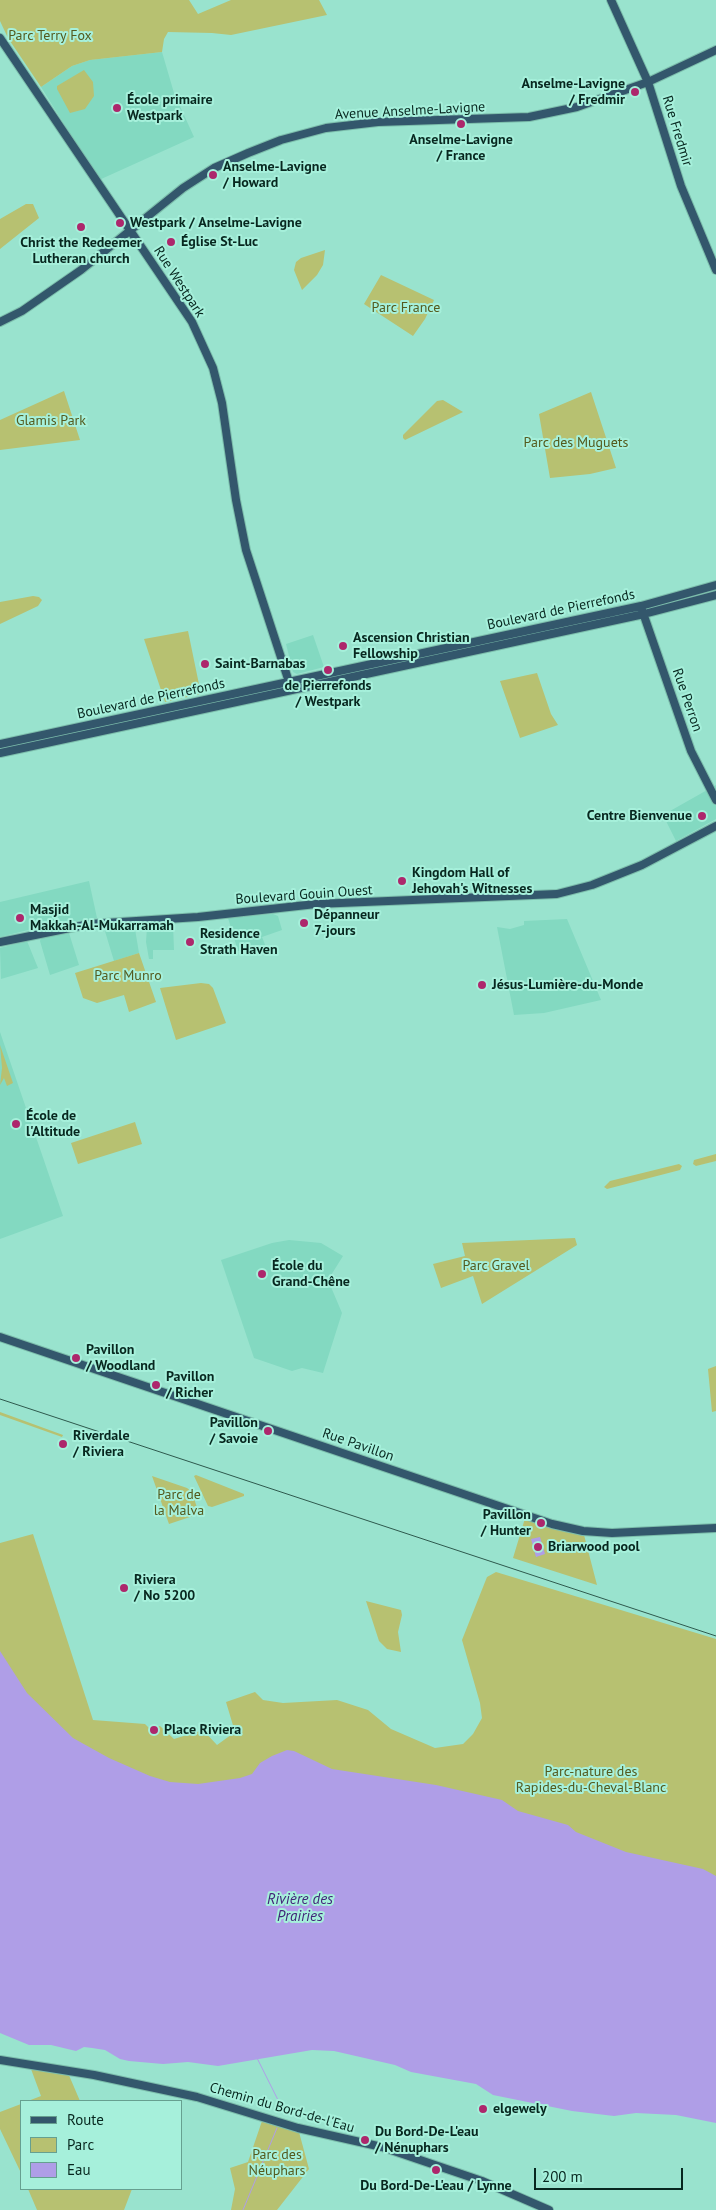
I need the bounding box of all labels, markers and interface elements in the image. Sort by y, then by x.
park label: Parc Terry Fox [8,28,92,44]
place label: Anselme-Lavigne / Fredmir [522,76,625,108]
marker: Anselme-Lavigne / Fredmir [629,86,641,98]
place label: École primaire Westpark [127,92,213,124]
street label: Rue Fredmir [658,94,696,168]
street label: Avenue Anselme-Lavigne [334,99,486,123]
marker: École primaire Westpark [111,102,123,114]
marker: Anselme-Lavigne / France [455,118,467,130]
place label: Anselme-Lavigne / France [409,132,513,164]
place label: Anselme-Lavigne / Howard [223,159,326,192]
marker: Anselme-Lavigne / Howard [207,169,219,181]
place label: Westpark / Anselme-Lavigne [130,215,302,231]
marker: Westpark / Anselme-Lavigne [114,217,126,229]
marker: Christ the Redeemer Lutheran church [75,221,87,233]
place label: Église St-Luc [181,234,258,250]
place label: Christ the Redeemer Lutheran church [20,235,142,268]
marker: Église St-Luc [165,236,177,248]
street label: Rue Westpark [150,243,208,321]
park label: Parc France [372,300,440,316]
park label: Glamis Park [16,413,86,429]
park label: Parc des Muguets [524,435,628,451]
street label: Boulevard de Pierrefonds [486,586,636,634]
place label: Ascension Christian Fellowship [353,630,470,662]
marker: Ascension Christian Fellowship [337,640,349,652]
place label: Saint-Barnabas [215,656,306,672]
marker: Saint-Barnabas [199,658,211,670]
marker: de Pierrefonds / Westpark [322,664,334,676]
street label: Rue Perron [668,666,706,734]
street label: Boulevard de Pierrefonds [76,675,226,723]
place label: de Pierrefonds / Westpark [284,678,372,710]
place label: Centre Bienvenue [587,808,692,824]
marker: Centre Bienvenue [696,810,708,822]
place label: Kingdom Hall of Jehovah's Witnesses [412,865,532,898]
marker: Kingdom Hall of Jehovah's Witnesses [396,875,408,887]
street label: Boulevard Gouin Ouest [235,882,373,908]
place label: Masjid Makkah-Al-Mukarramah [30,902,174,934]
place label: Dépanneur 7-jours [314,907,379,940]
marker: Masjid Makkah-Al-Mukarramah [14,912,26,924]
marker: Dépanneur 7-jours [298,917,310,929]
place label: Residence Strath Haven [200,926,278,959]
marker: Residence Strath Haven [184,936,196,948]
park label: Parc Munro [94,968,162,984]
place label: Jésus-Lumière-du-Monde [492,977,643,993]
marker: Jésus-Lumière-du-Monde [476,979,488,991]
place label: École de l'Altitude [26,1108,80,1140]
marker: École de l'Altitude [10,1118,22,1130]
place label: École du Grand-Chêne [272,1258,350,1290]
park label: Parc Gravel [462,1258,530,1274]
marker: École du Grand-Chêne [256,1268,268,1280]
place label: Pavillon / Woodland [86,1342,155,1374]
marker: Pavillon / Woodland [70,1352,82,1364]
place label: Pavillon / Richer [166,1369,214,1401]
marker: Pavillon / Richer [150,1379,162,1391]
place label: Pavillon / Savoie [209,1415,258,1448]
marker: Pavillon / Savoie [262,1425,274,1437]
street label: Rue Pavillon [320,1425,396,1465]
place label: Riverdale / Riviera [73,1428,130,1460]
marker: Riverdale / Riviera [57,1438,69,1450]
park label: Parc de la Malva [154,1487,204,1520]
place label: Pavillon / Hunter [481,1507,531,1540]
marker: Pavillon / Hunter [535,1517,547,1529]
place label: Briarwood pool [548,1539,640,1555]
marker: Briarwood pool [532,1541,544,1553]
place label: Riviera / No 5200 [134,1572,195,1604]
marker: Riviera / No 5200 [118,1582,130,1594]
place label: Place Riviera [164,1722,241,1738]
marker: Place Riviera [148,1724,160,1736]
park label: Parc-nature des Rapides-du-Cheval-Blanc [516,1764,666,1796]
water label: Rivière des Prairies [267,1891,333,1926]
street label: Chemin du Bord-de-l'Eau [208,2079,356,2137]
legend [20,2100,182,2190]
place label: elgewely [493,2101,547,2117]
marker: elgewely [477,2103,489,2115]
text: Route [67,2110,104,2129]
place label: Du Bord-De-L'eau / Nénuphars [375,2124,479,2156]
marker: Du Bord-De-L'eau / Nénuphars [359,2134,371,2146]
text: Parc [67,2135,94,2154]
park label: Parc des Néuphars [249,2147,305,2180]
scale bar [536,2158,685,2190]
text: Eau [67,2160,91,2179]
marker: Du Bord-De-L'eau / Lynne [430,2164,442,2176]
text: 200 m [542,2167,583,2186]
place label: Du Bord-De-L'eau / Lynne [360,2178,512,2194]

